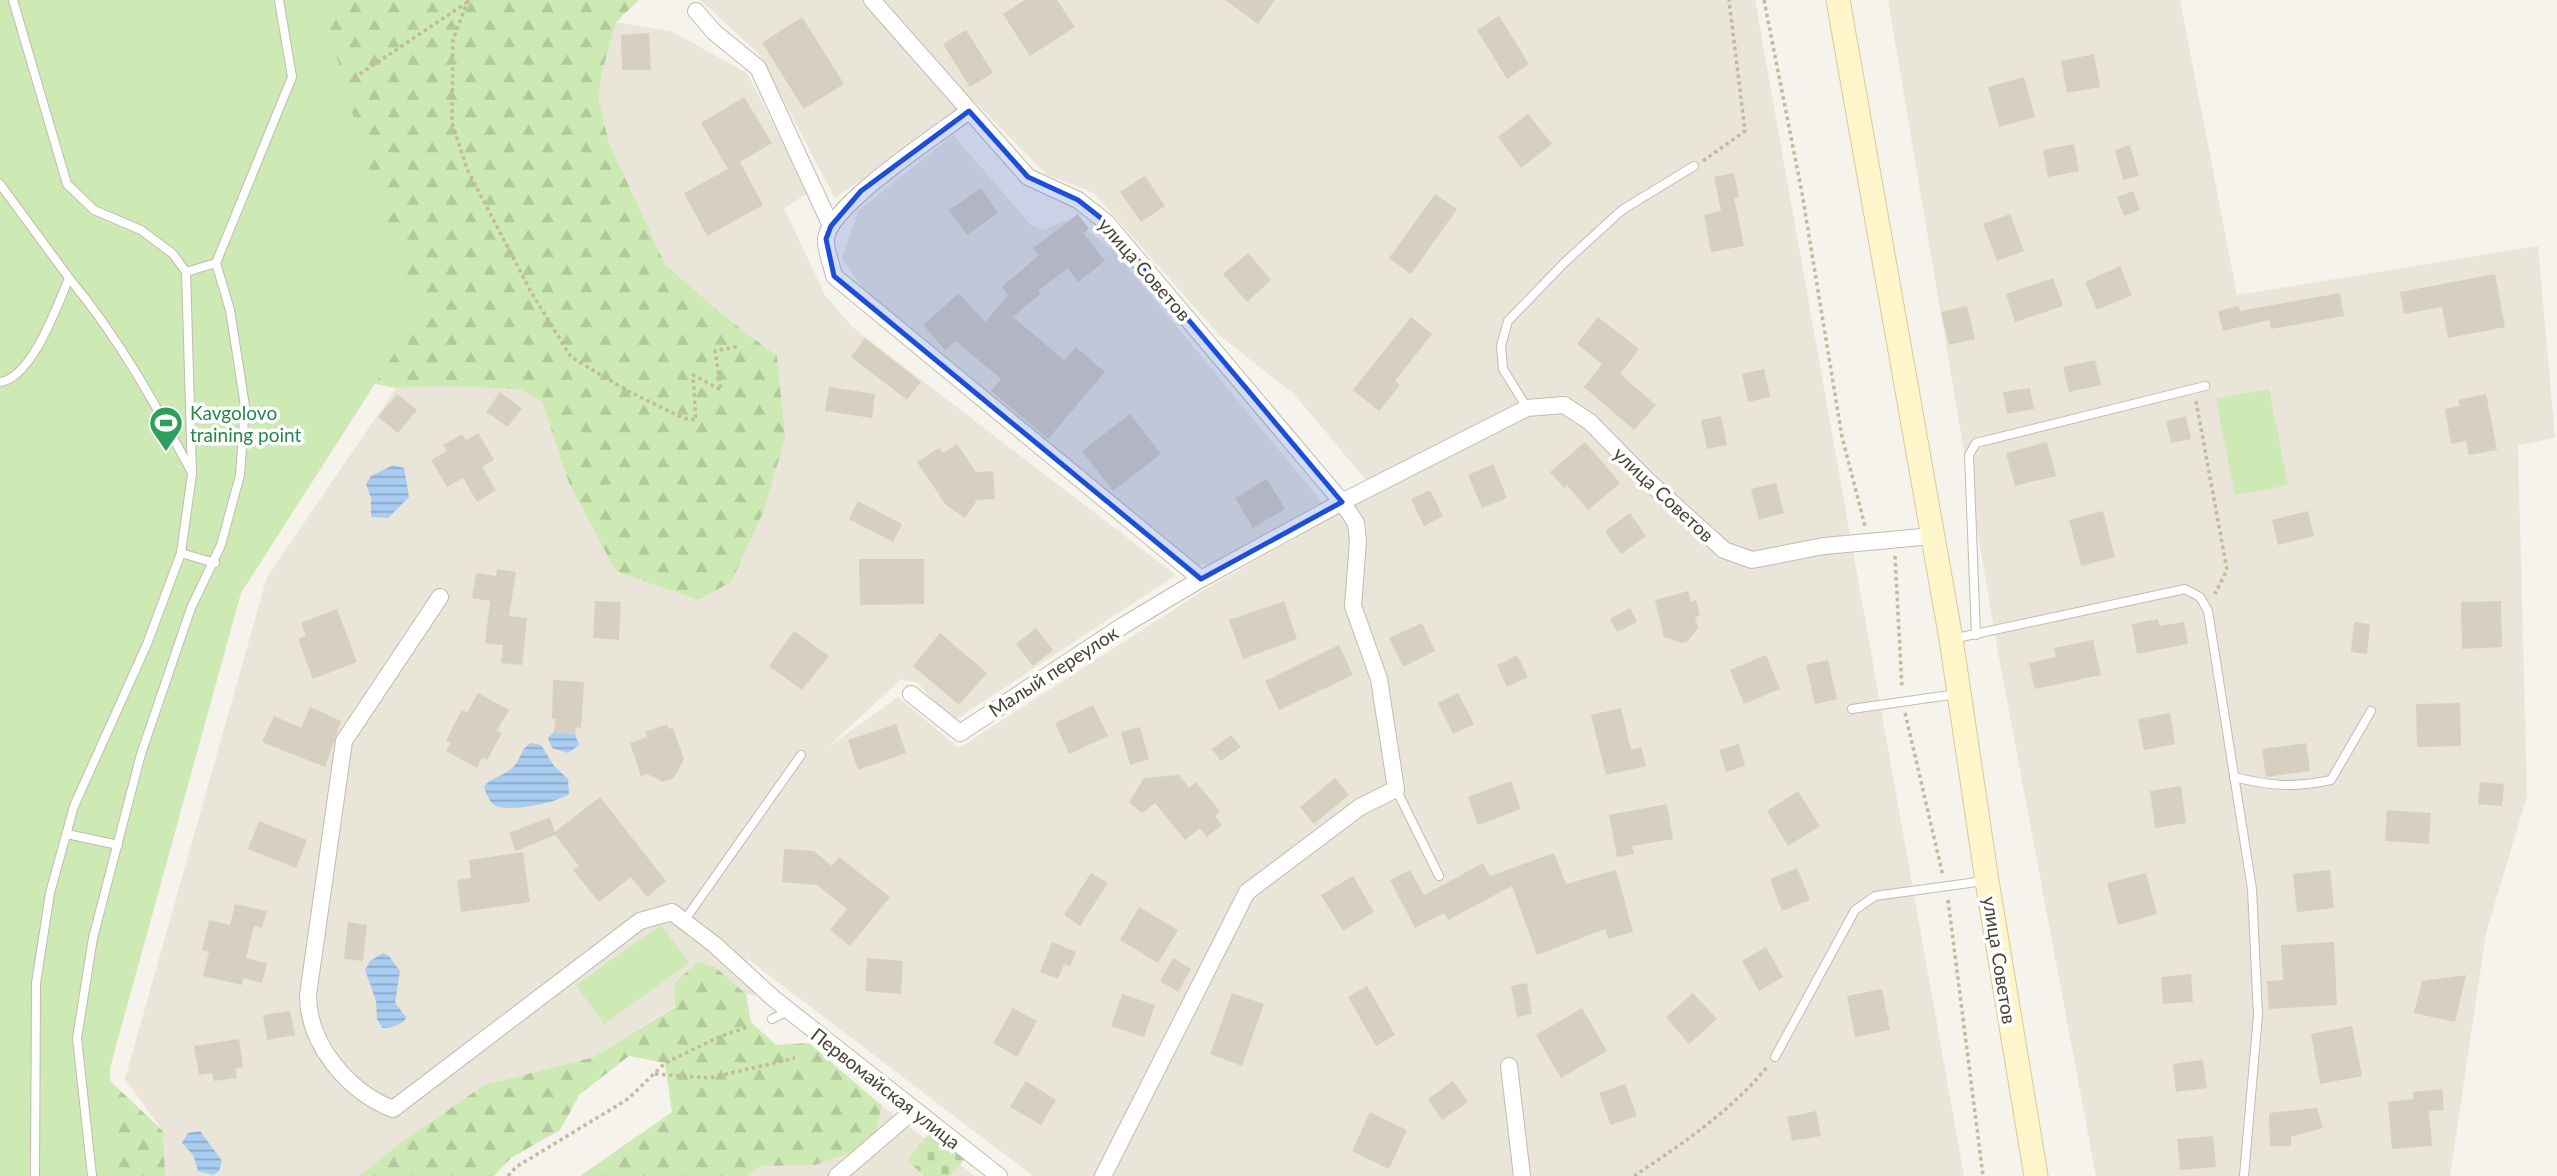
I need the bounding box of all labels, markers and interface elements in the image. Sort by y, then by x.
street label: улица Советов [1094,213,1196,325]
place label: Kavgolovo training point [190,401,302,446]
sports icon: Kavgolovo training point [147,404,185,453]
street label: улица Советов [1609,442,1719,546]
street label: Малый переулок [984,621,1122,721]
street label: улица Советов [1979,895,2021,1025]
street label: Первомайская улица [807,1023,965,1153]

